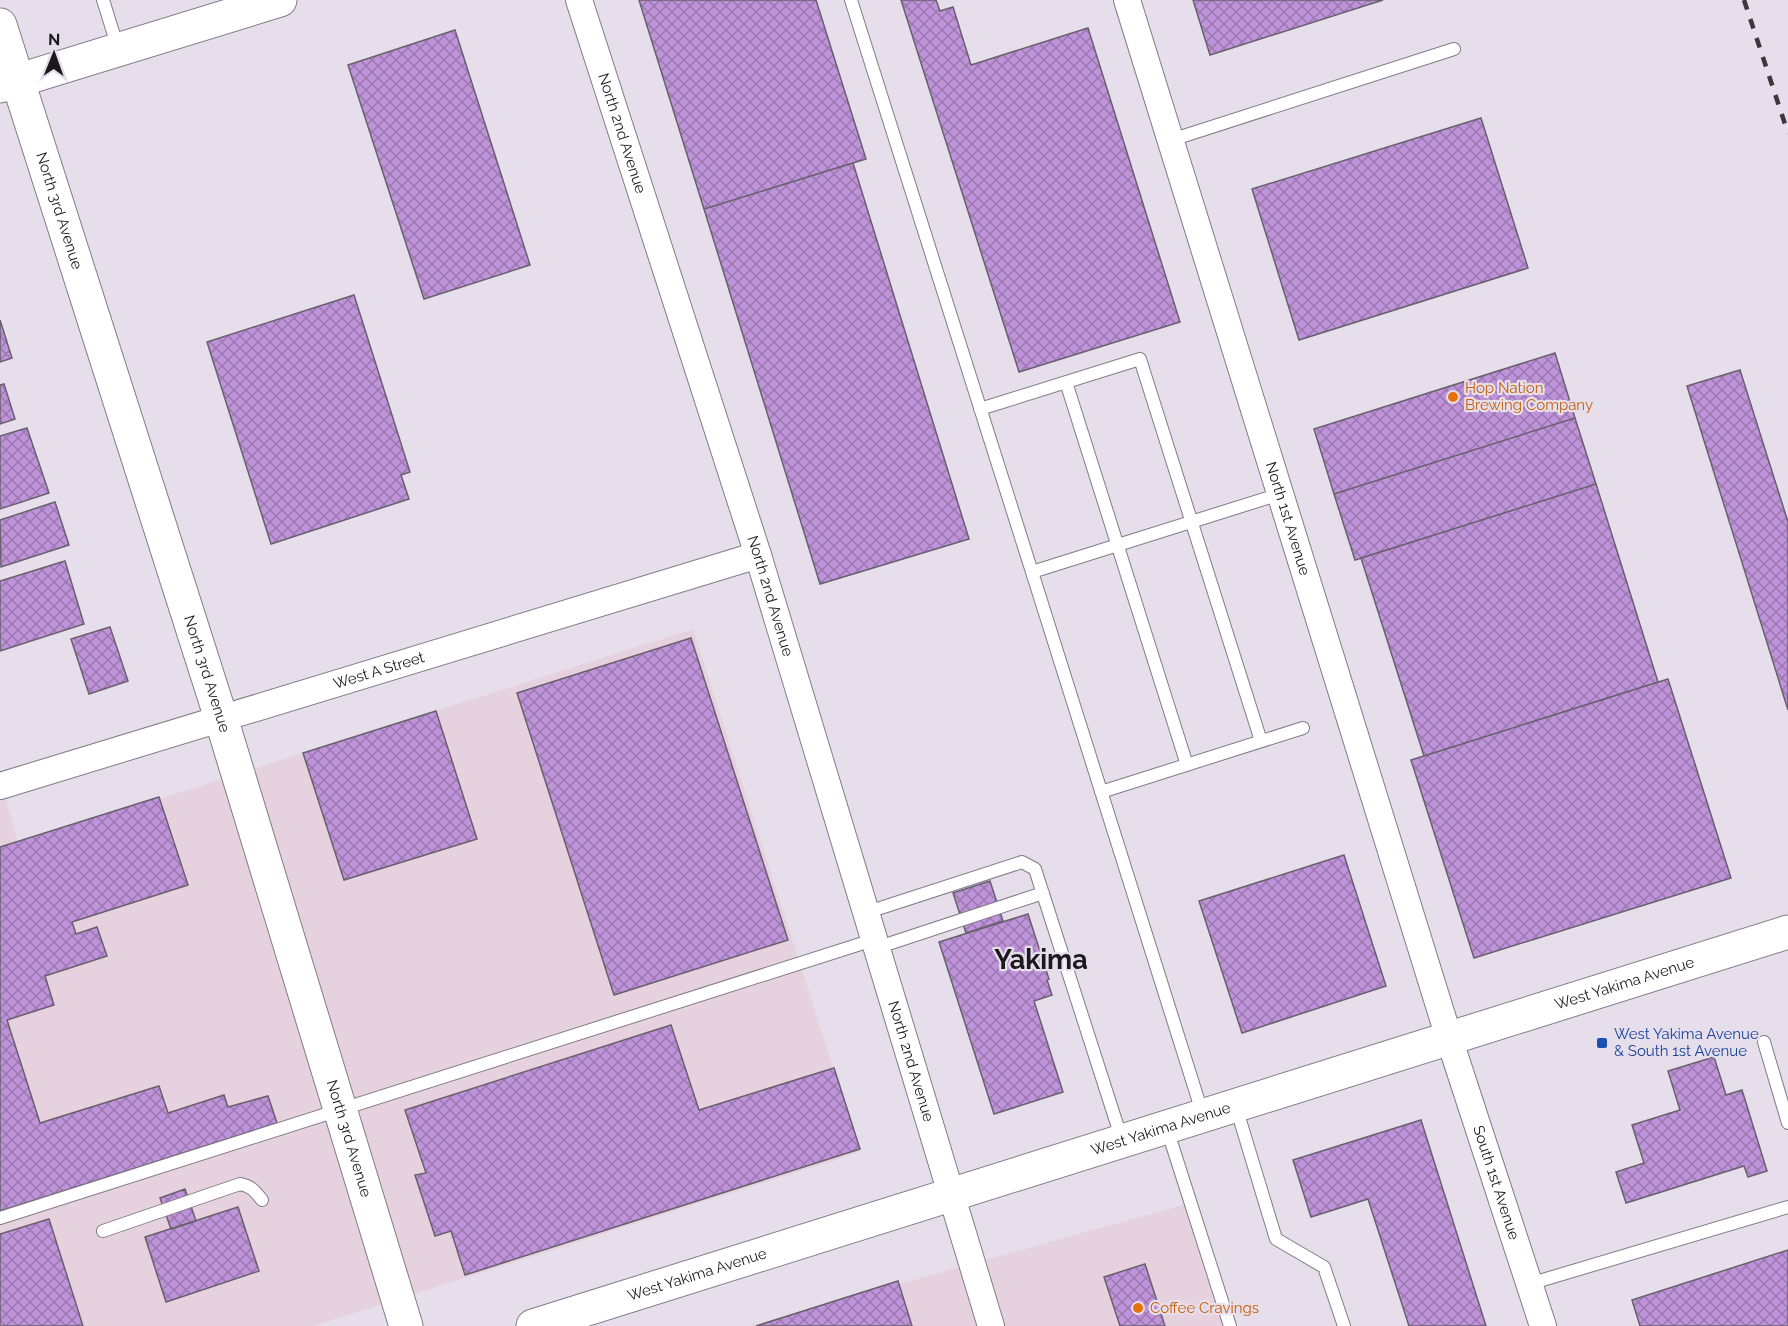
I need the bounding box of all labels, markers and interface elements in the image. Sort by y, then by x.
north arrow [24,24,84,84]
text: N [48,30,61,49]
street label: North 2nd Avenue [594,71,650,196]
street label: North 3rd Avenue [32,150,86,272]
place label: Hop Nation Brewing Company [1465,379,1593,414]
marker: Hop Nation Brewing Company [1446,390,1460,404]
street label: North 1st Avenue [1262,460,1314,578]
street label: North 2nd Avenue [743,533,797,659]
street label: North 3rd Avenue [180,613,234,735]
street label: West A Street [331,648,427,693]
district label: Yakima [994,944,1088,975]
street label: West Yakima Avenue [1553,953,1697,1014]
street label: North 2nd Avenue [884,999,938,1124]
place label: West Yakima Avenue & South 1st Avenue [1614,1025,1759,1060]
marker: West Yakima Avenue & South 1st Avenue [1595,1036,1609,1050]
street label: North 3rd Avenue [323,1078,375,1200]
street label: West Yakima Avenue [1089,1099,1233,1159]
street label: South 1st Avenue [1469,1123,1523,1242]
street label: West Yakima Avenue [625,1244,769,1305]
place label: Coffee Cravings [1150,1299,1259,1317]
marker: Coffee Cravings [1131,1301,1145,1315]

